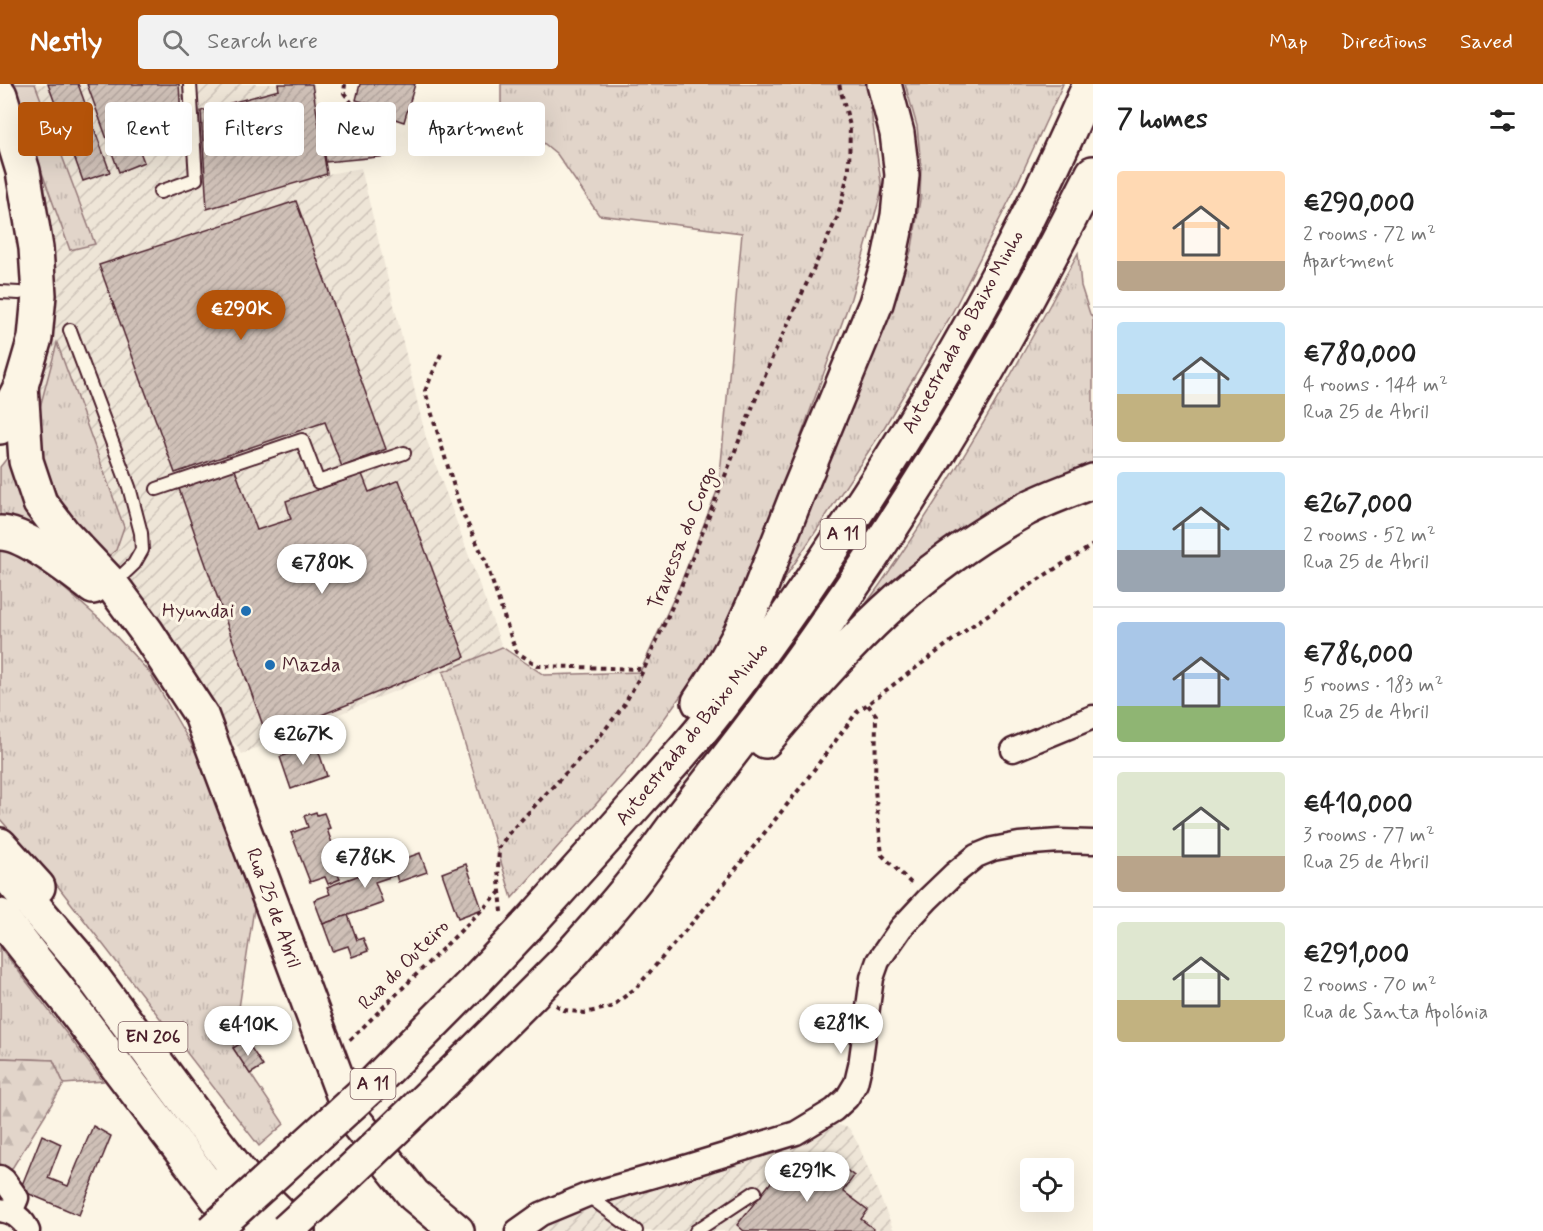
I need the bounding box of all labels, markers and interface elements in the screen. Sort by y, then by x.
search box [138,15,558,69]
text: Nestly [30,24,102,61]
icon: search [159,26,192,59]
text: Search here [207,28,318,56]
text: Map [1269,28,1308,56]
text: Directions [1341,28,1427,56]
text: Saved [1460,28,1513,56]
chip: Buy [18,102,93,156]
chip: Rent [105,102,192,156]
chip: Filters [204,102,304,156]
chip: New [316,102,396,156]
chip: Apartment [408,102,545,156]
text: 7 homes [1117,103,1208,137]
icon: filters [1486,104,1519,137]
text: €290,000 [1303,187,1415,221]
icon: home [1165,195,1237,267]
text: 2 rooms · 72 m² [1303,221,1436,248]
street label: Autoestrada do Baixo Minho [896,225,1030,439]
text: Apartment [1303,248,1394,275]
pin: €290K [199,290,283,341]
text: €290K [211,296,271,323]
text: €780,000 [1303,338,1416,372]
icon: home [1165,346,1237,418]
text: 4 rooms · 144 m² [1303,372,1448,399]
text: Rua 25 de Abril [1303,399,1428,426]
street label: Travessa do Corgo [642,462,725,614]
text: €267,000 [1303,488,1412,522]
icon: home [1165,496,1237,568]
road number: A 11 [820,519,866,549]
text: 2 rooms · 52 m² [1303,522,1436,549]
pin: €780K [280,544,364,595]
text: Rua 25 de Abril [1303,549,1428,576]
text: €780K [291,550,353,577]
place label: Hyundai [162,598,234,625]
marker: Hyundai [239,604,253,618]
street label: Autoestrada do Baixo Minho [609,637,775,831]
text: €786,000 [1303,638,1413,672]
icon: home [1165,646,1237,718]
place label: Mazda [282,652,341,679]
marker: Mazda [263,658,277,672]
text: 5 rooms · 183 m² [1303,672,1443,699]
text: Rua 25 de Abril [1303,699,1428,726]
pin: €267K [261,715,345,766]
text: €267K [273,721,333,748]
text: €410,000 [1303,788,1413,822]
icon: home [1165,796,1237,868]
text: 3 rooms · 77 m² [1303,822,1435,849]
pin: €786K [323,838,407,889]
street label: Rua 25 de Abril [239,844,307,972]
text: €786K [335,844,395,871]
text: Rua 25 de Abril [1303,849,1428,876]
street label: Rua do Outeiro [352,913,456,1017]
text: €291,000 [1303,938,1409,972]
icon: home [1165,946,1237,1018]
text: 2 rooms · 70 m² [1303,972,1437,999]
text: Rua de Santa Apolónia [1303,999,1488,1026]
pin: €281K [799,1004,883,1055]
pin: €410K [206,1006,290,1057]
text: €281K [813,1010,869,1037]
text: €410K [218,1012,278,1039]
road number: EN 206 [118,1022,188,1052]
road number: A 11 [350,1069,395,1099]
pin: €291K [765,1152,849,1203]
text: €291K [779,1158,835,1185]
map controls [1020,1158,1074,1212]
button: locate [1020,1158,1074,1212]

